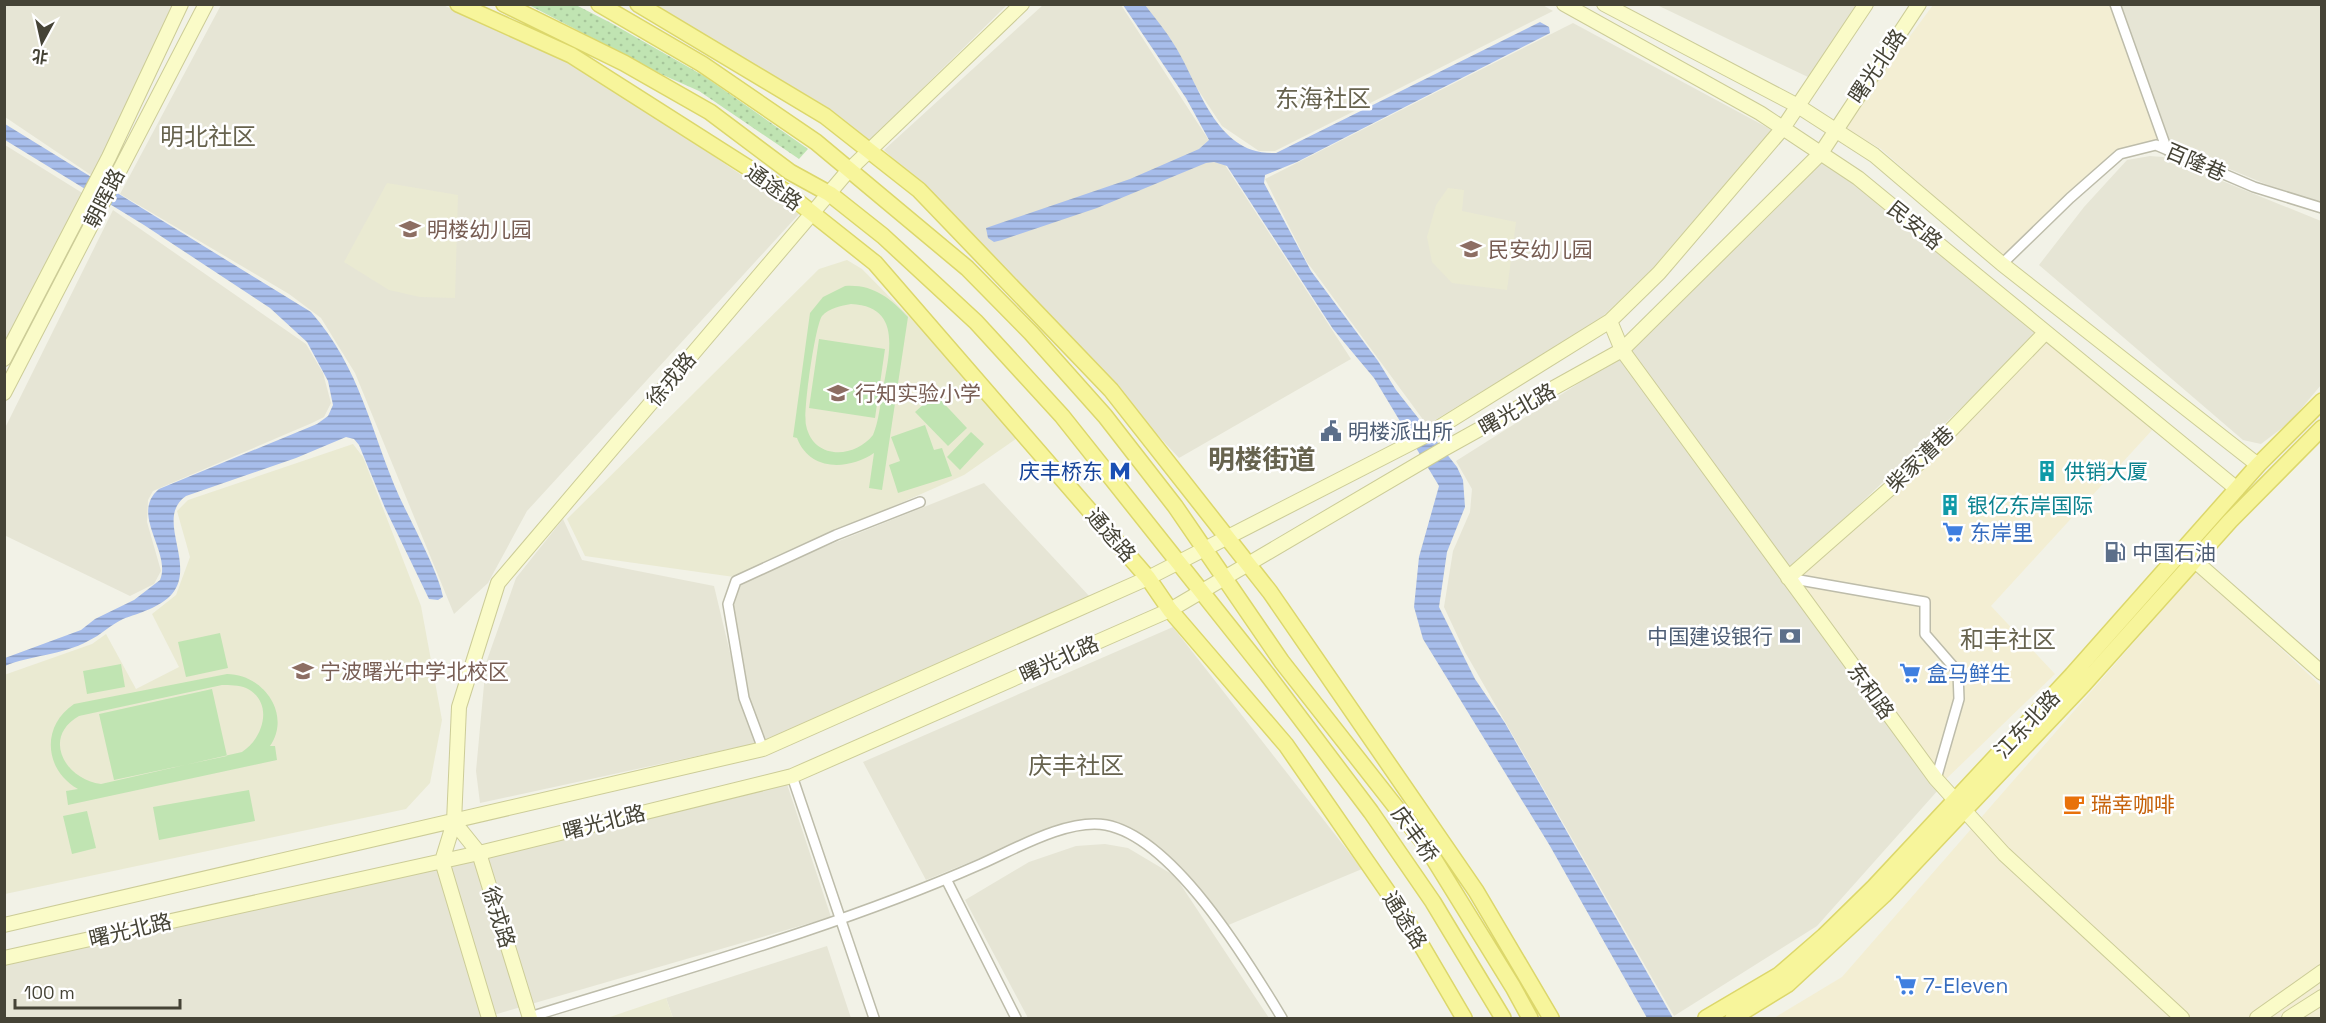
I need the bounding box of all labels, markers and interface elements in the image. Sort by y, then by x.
north arrow [12,12,72,72]
street label: 曙光北路 [1842,24,1912,108]
text: 北 [31,45,49,68]
district label: 东海社区 [1275,83,1371,114]
district label: 明北社区 [160,121,256,152]
street label: 百隆巷 [2162,137,2230,187]
street label: 通途路 [740,158,808,216]
street label: 朝晖路 [78,164,130,232]
street label: 民安路 [1882,195,1948,255]
place label: 明楼幼儿园 [427,216,532,243]
school or university icon: 明楼幼儿园 [398,217,422,241]
place label: 民安幼儿园 [1488,236,1593,263]
school or university icon: 民安幼儿园 [1459,237,1483,261]
street label: 徐戎路 [640,346,702,412]
street label: 曙光北路 [1474,377,1560,441]
place label: 行知实验小学 [855,380,981,407]
school or university icon: 行知实验小学 [826,381,850,405]
place label: 明楼派出所 [1348,418,1453,445]
public building icon: 明楼派出所 [1319,419,1343,443]
street label: 柴家漕巷 [1880,420,1960,498]
district label: 明楼街道 [1208,442,1316,477]
place label: 庆丰桥东 [1019,458,1103,485]
place label: 供销大厦 [2064,458,2148,485]
metro station icon: 庆丰桥东 [1108,459,1132,483]
building icon: 供销大厦 [2035,459,2059,483]
place label: 银亿东岸国际 [1967,492,2093,519]
building icon: 银亿东岸国际 [1938,493,1962,517]
street label: 通途路 [1080,502,1142,568]
place label: 东岸里 [1970,519,2033,546]
supermarket icon: 东岸里 [1941,520,1965,544]
place label: 中国石油 [2132,539,2216,566]
fuel station icon: 中国石油 [2103,540,2127,564]
place label: 中国建设银行 [1647,623,1773,650]
bank icon: 中国建设银行 [1778,624,1802,648]
district label: 和丰社区 [1960,624,2056,655]
street label: 曙光北路 [1015,630,1103,688]
place label: 宁波曙光中学北校区 [320,658,509,685]
street label: 东和路 [1842,658,1900,724]
school or university icon: 宁波曙光中学北校区 [291,659,315,683]
place label: 盒马鲜生 [1927,660,2011,687]
supermarket icon: 盒马鲜生 [1898,661,1922,685]
street label: 江东北路 [1988,684,2066,764]
district label: 庆丰社区 [1028,750,1124,781]
place label: 瑞幸咖啡 [2091,791,2175,818]
cafe icon: 瑞幸咖啡 [2062,792,2086,816]
street label: 曙光北路 [560,799,648,845]
street label: 庆丰桥 [1386,801,1444,867]
street label: 徐戎路 [477,883,521,951]
street label: 通途路 [1377,886,1433,954]
street label: 曙光北路 [86,907,174,953]
scale bar [15,972,180,1010]
place label: 7-Eleven [1923,972,2008,999]
supermarket icon: 7-Eleven [1894,973,1918,997]
text: 100 m [24,981,75,1004]

